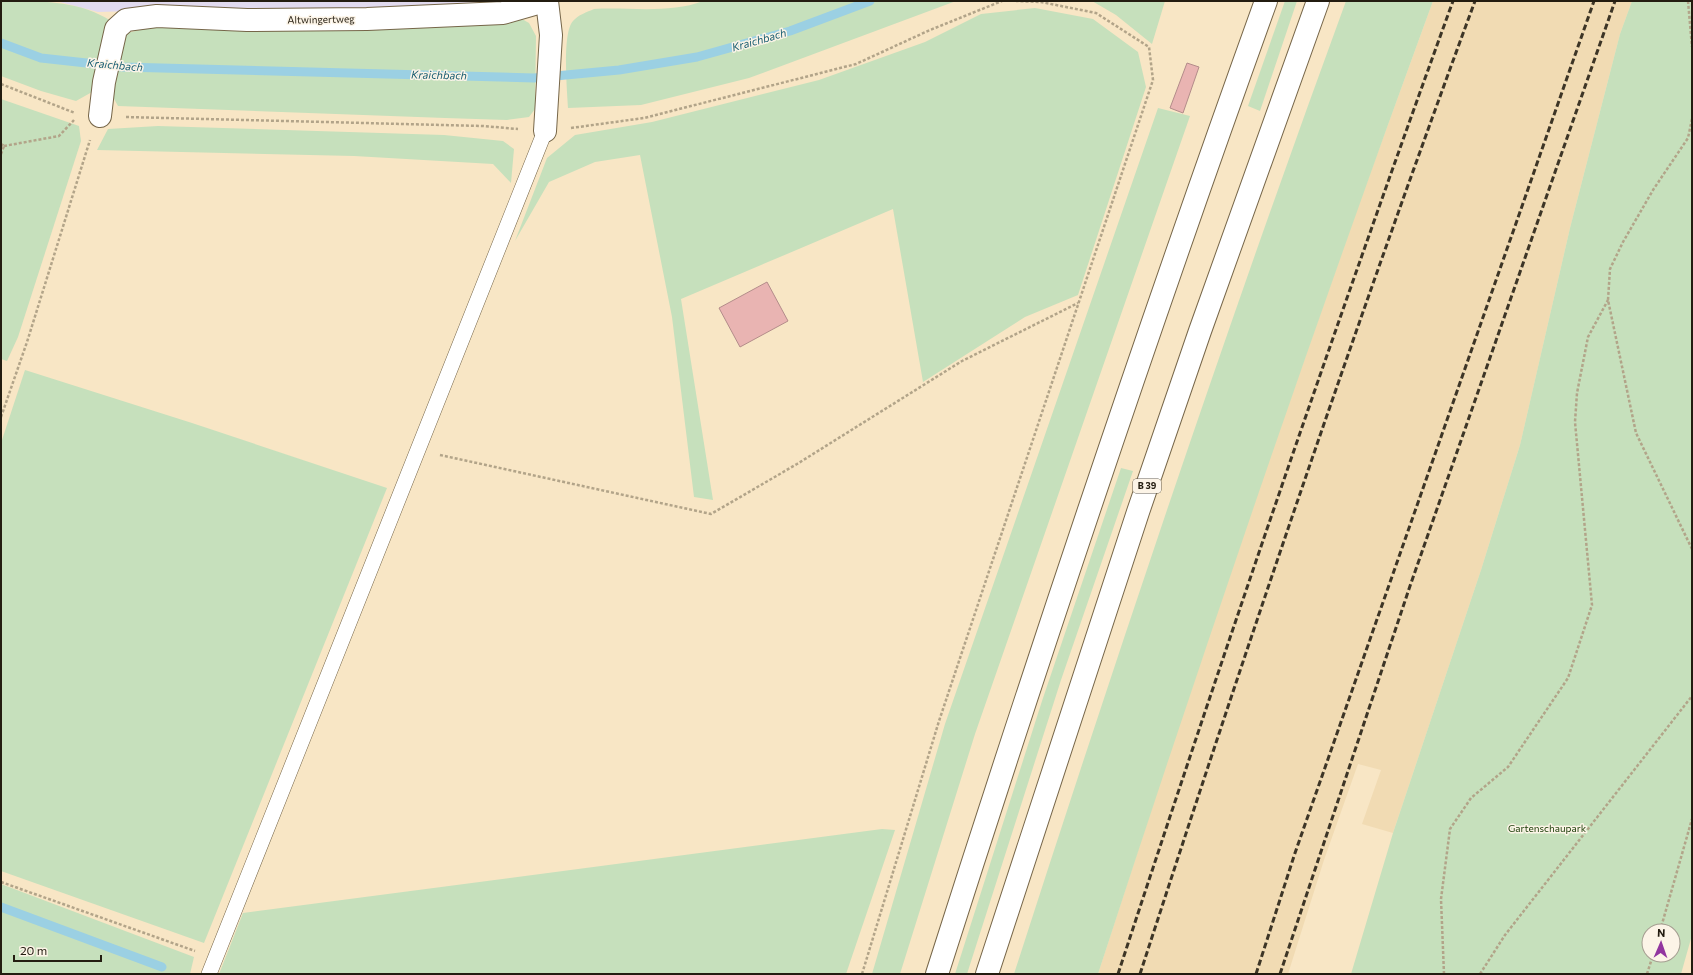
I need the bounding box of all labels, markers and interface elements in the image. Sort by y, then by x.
street label: Altwingertweg [287,12,355,26]
water label: Kraichbach [730,26,788,53]
water label: Kraichbach [87,56,144,73]
water label: Kraichbach [411,68,467,81]
road number: B 39 [1133,479,1161,493]
park label: Gartenschaupark [1508,822,1587,834]
north arrow [1641,923,1681,963]
text: N [1657,926,1666,939]
scale bar [14,937,101,963]
text: 20 m [20,943,47,957]

